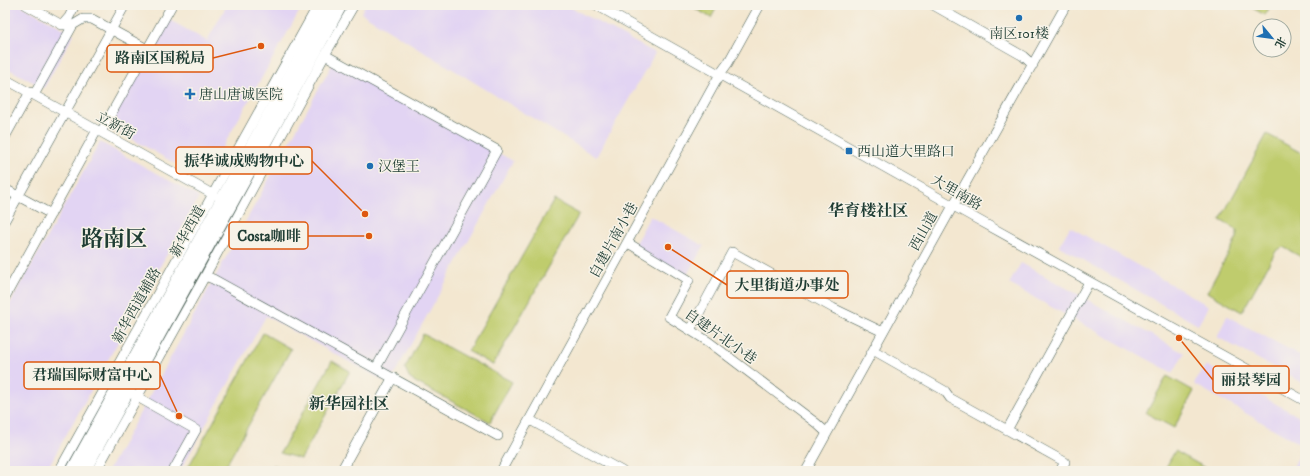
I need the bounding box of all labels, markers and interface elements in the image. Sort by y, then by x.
marker: 南区101楼 [1014,13,1024,23]
north arrow [1252,18,1292,58]
place label: 南区101楼 [989,25,1049,43]
text: 北 [1271,34,1289,51]
callout: 路南区国税局 [107,45,213,72]
text: 路南区国税局 [115,49,205,68]
place label: 唐山唐诚医院 [199,86,283,104]
marker: 唐山唐诚医院 [184,88,196,100]
street label: 立新街 [93,108,138,144]
place label: 西山道大里路口 [857,143,955,161]
marker: 西山道大里路口 [844,146,854,156]
callout: 振华诚成购物中心 [176,147,312,174]
text: 振华诚成购物中心 [184,152,304,171]
place label: 汉堡王 [378,158,420,176]
marker: 汉堡王 [365,161,375,171]
street label: 大里南路 [928,171,985,215]
street label: 自建片南小巷 [586,199,642,282]
district label: 华育楼社区 [828,201,908,221]
street label: 新华西道 [166,203,209,260]
street label: 西山道 [906,209,942,254]
callout: Costa咖啡 [229,222,308,249]
district label: 路南区 [81,226,147,253]
text: Costa咖啡 [237,227,301,246]
street label: 新华西道辅路 [109,264,165,347]
callout: 大里街道办事处 [727,271,848,298]
text: 大里街道办事处 [734,276,840,295]
street label: 自建片北小巷 [681,305,760,368]
callout: 君瑞国际财富中心 [24,362,160,389]
text: 君瑞国际财富中心 [32,366,152,385]
callout: 丽景琴园 [1213,366,1289,393]
text: 丽景琴园 [1221,371,1281,390]
district label: 新华园社区 [309,394,389,414]

